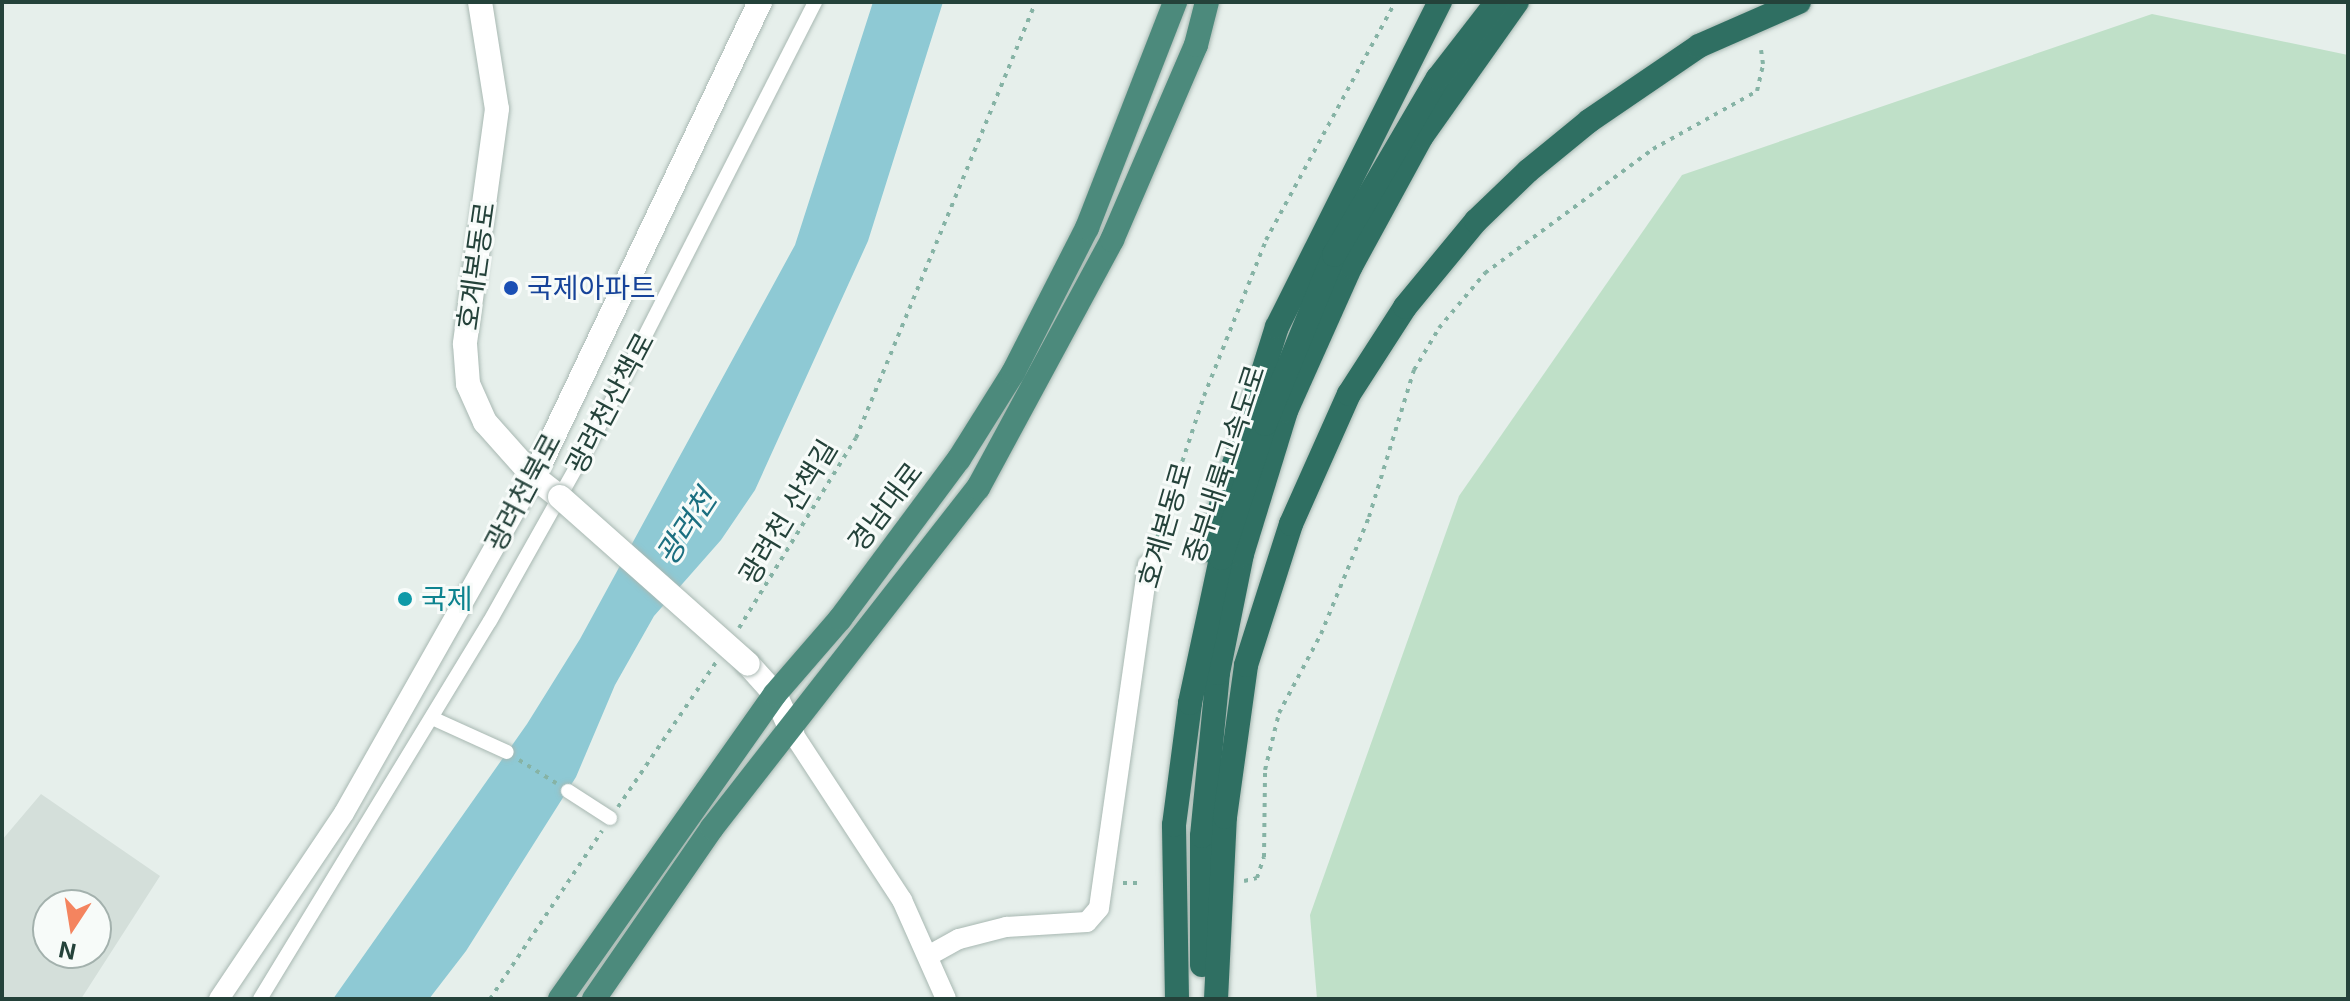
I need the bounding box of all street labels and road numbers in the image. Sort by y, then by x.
street label: 호계본동로 [450,200,502,332]
street label: 광려천산책로 [559,327,661,479]
street label: 중부내륙고속도로 [1176,361,1272,567]
street label: 광려천북로 [478,427,568,557]
street label: 광려천 산책길 [732,434,844,590]
street label: 경남대로 [841,456,929,558]
street label: 호계본동로 [1131,458,1199,592]

